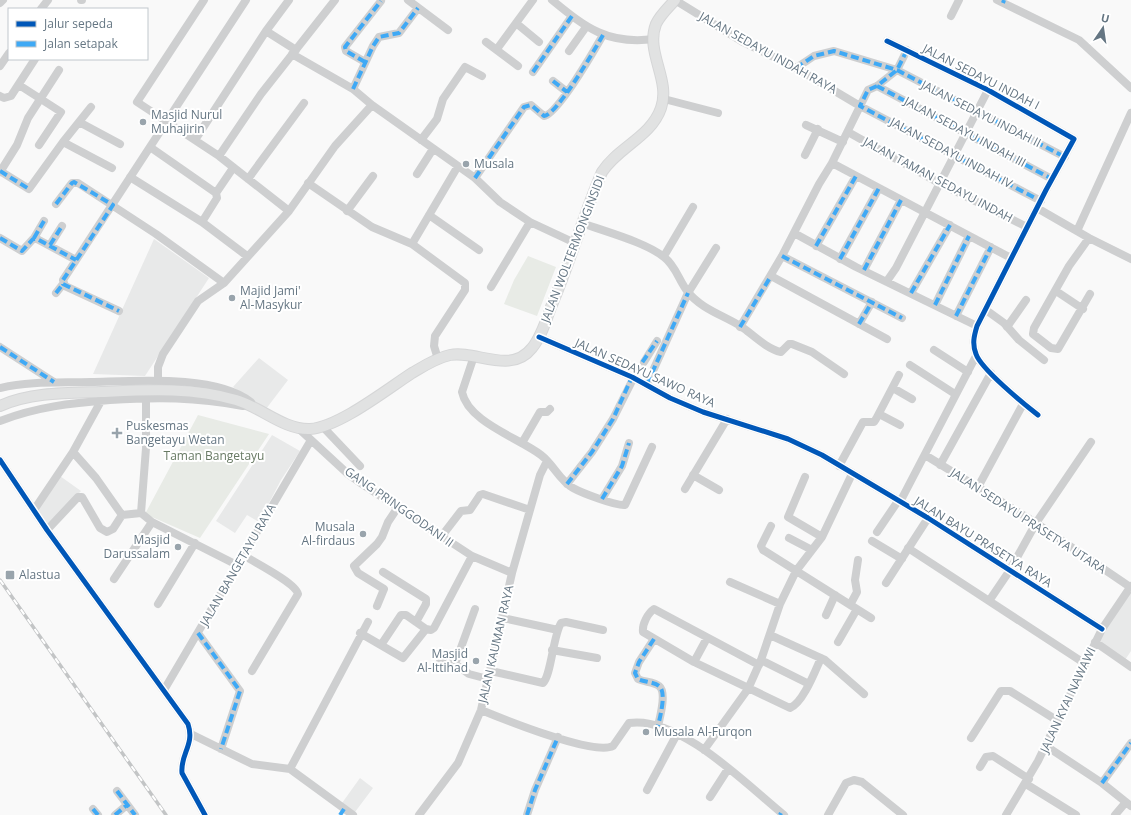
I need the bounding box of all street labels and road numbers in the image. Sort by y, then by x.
street label: JALAN SEDAYU INDAH RAYA [696,7,840,98]
street label: JALAN SEDAYU INDAH I [919,39,1043,113]
street label: JALAN SEDAYU INDAH II [918,75,1044,151]
street label: JALAN SEDAYU INDAH III [900,92,1029,171]
street label: JALAN SEDAYU INDAH IV [886,113,1016,192]
street label: JALAN TAMAN SEDAYU INDAH [860,132,1016,226]
street label: JALAN WOLTERMONGINSIDI [536,173,609,326]
street label: JALAN SEDAYU SAWO RAYA [571,333,718,411]
street label: GANG PRINGGODANI II [341,462,457,551]
street label: JALAN SEDAYU PRASETYA UTARA [946,463,1110,578]
street label: JALAN BAYU PRASETYA RAYA [910,492,1056,591]
street label: JALAN BANGETAYU RAYA [195,500,280,630]
street label: JALAN KAUMAN RAYA [473,583,517,705]
street label: JALAN KYAI NAWAWI [1035,644,1099,756]

